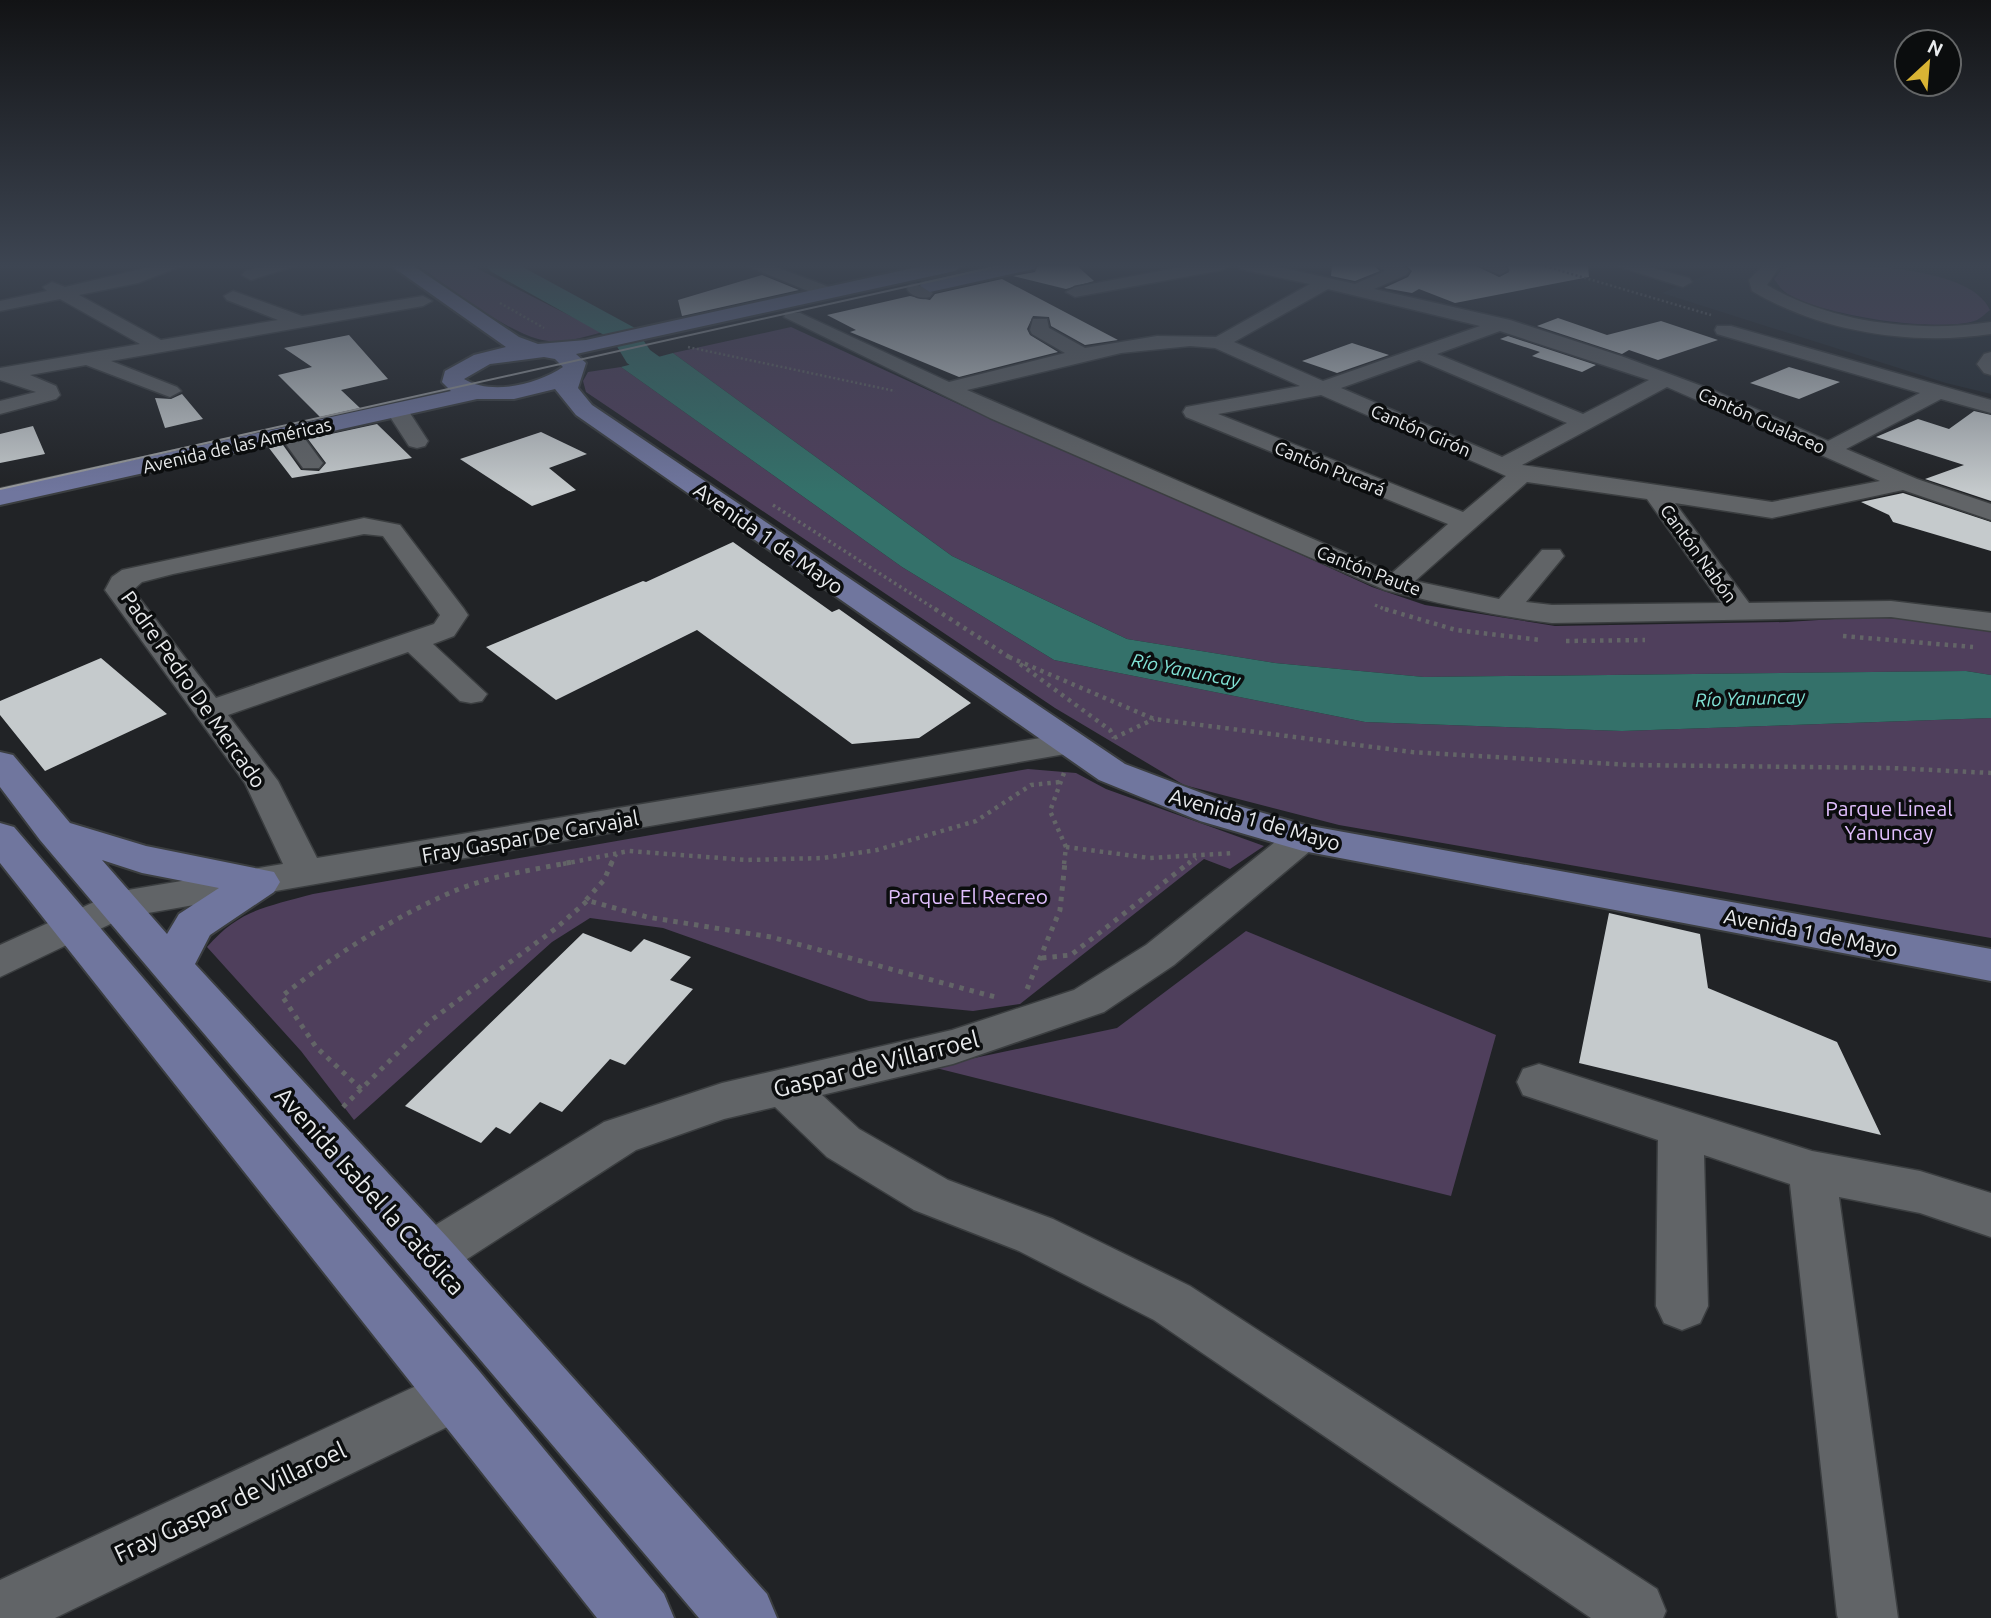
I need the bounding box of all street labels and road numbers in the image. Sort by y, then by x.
street label: Cantón Gualaceo [1695,383,1829,457]
street label: Cantón Girón [1368,400,1474,460]
street label: Avenida de las Américas [141,414,333,476]
street label: Cantón Pucará [1272,437,1388,499]
street label: Avenida 1 de Mayo [690,477,848,599]
street label: Cantón Nabón [1657,500,1741,606]
street label: Cantón Paute [1314,541,1424,599]
street label: Padre Pedro De Mercado [117,586,271,792]
street label: Avenida 1 de Mayo [1167,783,1343,855]
street label: Fray Gaspar De Carvajal [420,805,640,867]
street label: Avenida 1 de Mayo [1722,903,1900,961]
street label: Gaspar de Villarroel [770,1025,982,1103]
street label: Avenida Isabel la Católica [270,1082,470,1300]
street label: Fray Gaspar de Villaroel [110,1436,350,1568]

